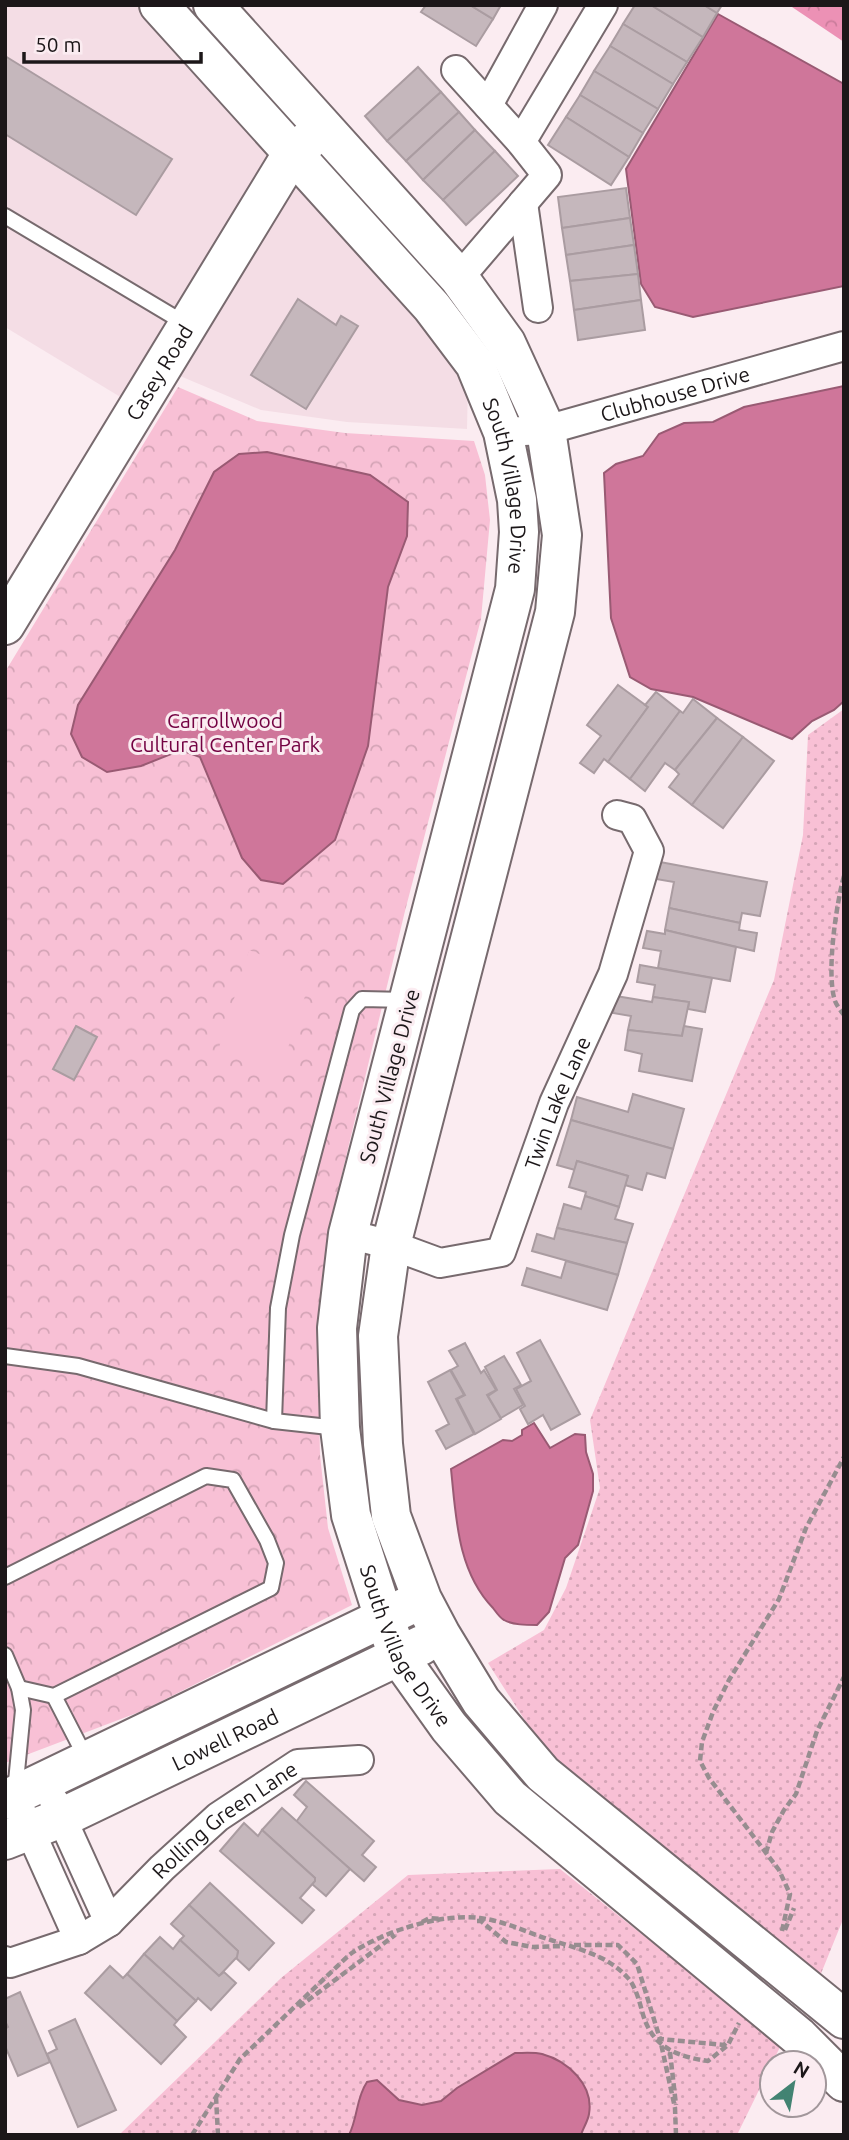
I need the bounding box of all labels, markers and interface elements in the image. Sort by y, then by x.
scale bar [24,21,201,65]
text: 50 m [35,32,82,56]
street label: Casey Road [121,320,197,425]
street label: Clubhouse Drive [597,361,752,426]
street label: South Village Drive [478,394,531,575]
park label: Carrollwood Cultural Center Park [130,708,320,756]
street label: South Village Drive [354,986,424,1166]
street label: Twin Lake Lane [519,1032,595,1173]
street label: South Village Drive [356,1562,457,1731]
street label: Lowell Road [168,1704,282,1775]
street label: Rolling Green Lane [147,1756,301,1883]
north arrow [758,2049,828,2119]
text: N [790,2056,814,2083]

